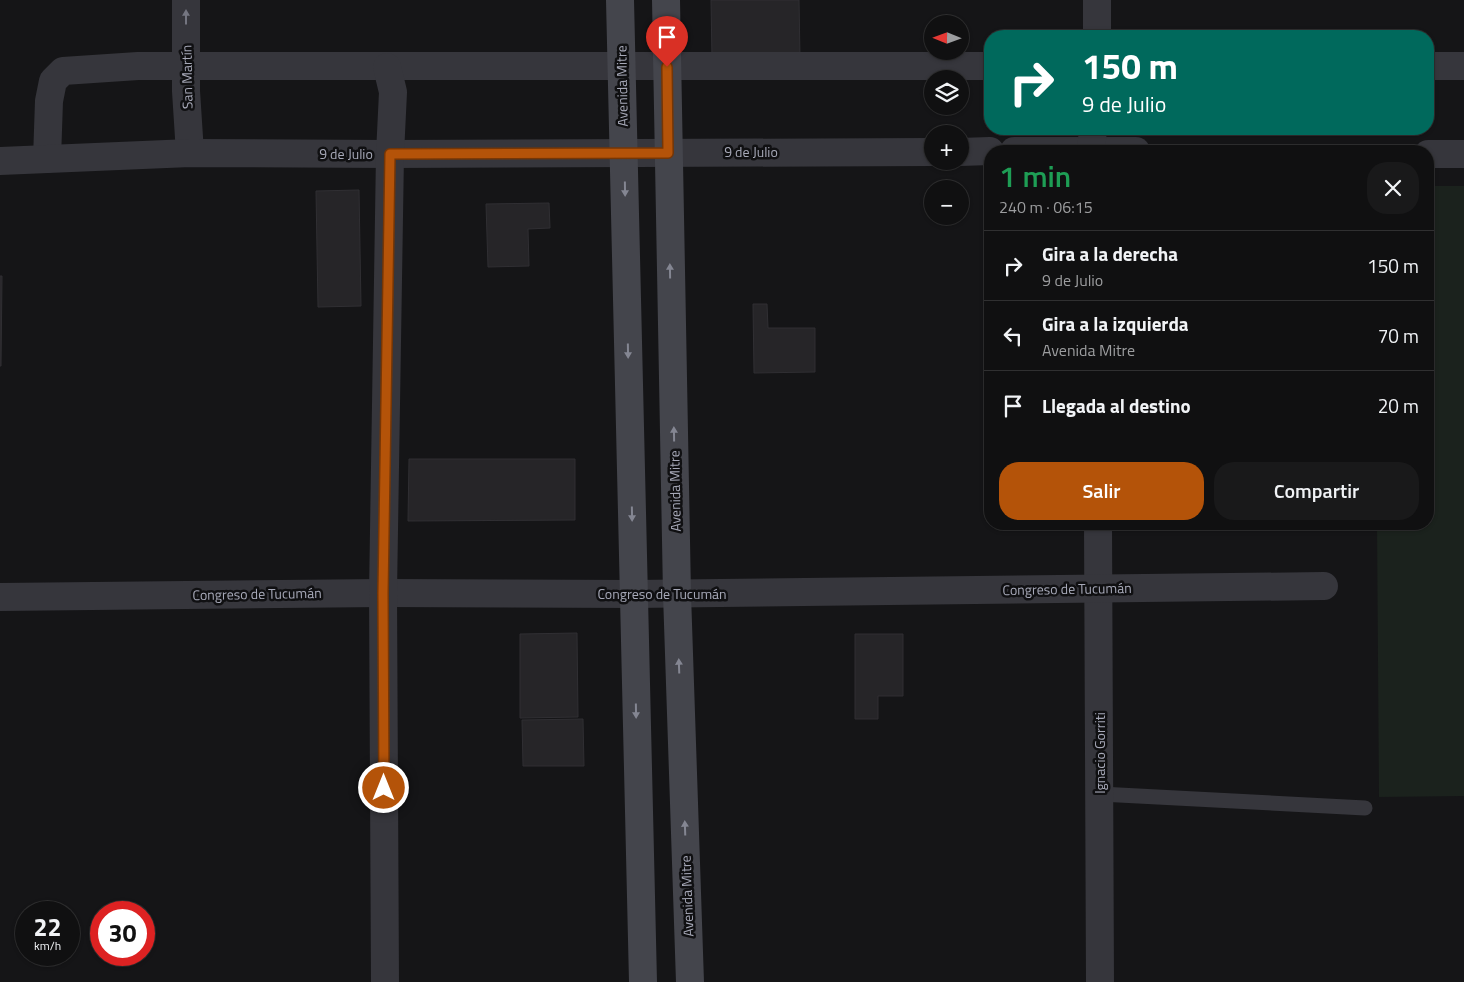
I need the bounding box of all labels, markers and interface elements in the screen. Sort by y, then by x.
one-way arrow [182,9,190,25]
north arrow [924,15,969,60]
map controls [924,15,969,225]
pin [646,16,688,67]
icon: arrive [653,23,681,51]
text: 150 m [1082,39,1178,93]
street label: San Martín [175,45,198,109]
street label: Avenida Mitre [610,45,633,127]
icon: right [999,50,1064,115]
button: layers [924,70,969,115]
text: 9 de Julio [1082,87,1166,121]
button: + [924,125,969,170]
street label: 9 de Julio [724,141,778,162]
street label: 9 de Julio [319,143,373,164]
text: 1 min [999,153,1071,199]
button: close [1367,162,1419,214]
button: − [924,180,969,225]
one-way arrow [621,181,629,197]
text: 240 m · 06:15 [999,195,1093,219]
text: Gira a la derecha [1042,239,1178,268]
text: 150 m [1367,251,1419,280]
icon: right [999,252,1027,280]
one-way arrow [666,263,674,279]
text: 9 de Julio [1042,268,1103,292]
text: Gira a la izquierda [1042,309,1189,338]
text: 70 m [1378,321,1419,350]
icon: left [999,322,1027,350]
text: Avenida Mitre [1042,338,1135,362]
one-way arrow [624,343,632,359]
text: Llegada al destino [1042,391,1191,420]
text: 20 m [1378,391,1419,420]
icon: arrive [999,392,1027,420]
one-way arrow [669,425,677,441]
street label: Avenida Mitre [663,450,686,532]
button: Salir [999,462,1204,520]
button: Compartir [1214,462,1419,520]
one-way arrow [628,506,636,522]
street label: Congreso de Tucumán [1002,577,1132,600]
street label: Congreso de Tucumán [192,582,322,605]
street label: Congreso de Tucumán [597,583,727,604]
one-way arrow [675,658,683,674]
one-way arrow [633,703,641,719]
street label: Ignacio Gorriti [1089,712,1110,794]
position arrow [357,761,409,813]
one-way arrow [680,820,688,836]
street label: Avenida Mitre [675,855,698,937]
speed limit sign: 30 [90,901,155,966]
text: 22 [33,908,62,946]
text: km/h [34,936,61,955]

